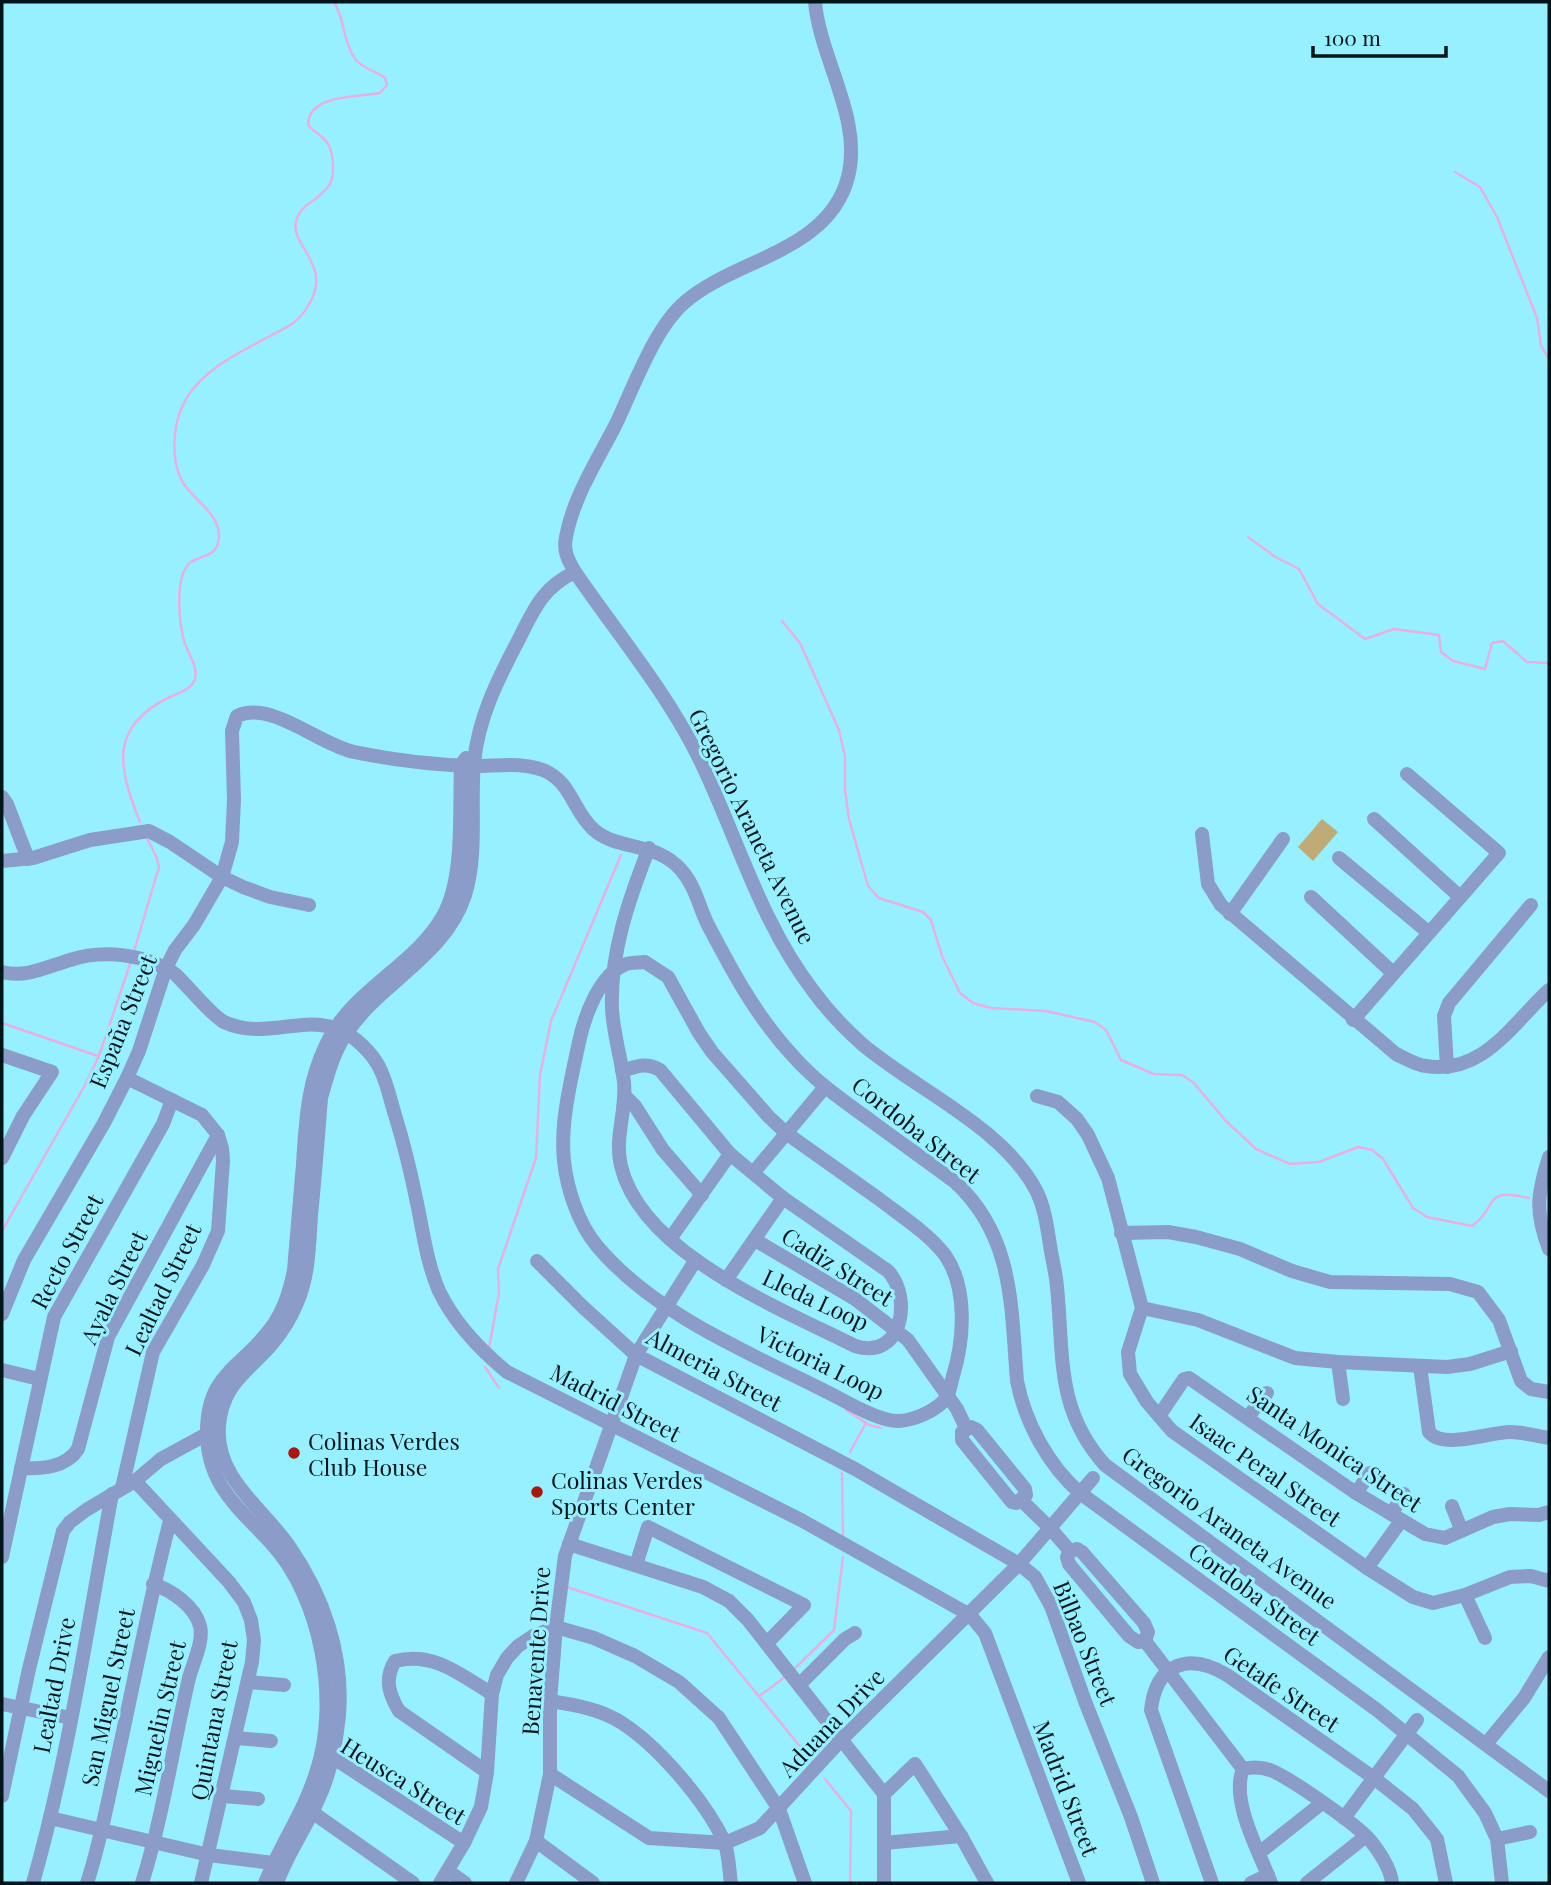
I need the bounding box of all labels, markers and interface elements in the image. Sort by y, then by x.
scale bar [1313,14,1446,58]
text: 100 m [1324,23,1381,51]
street label: Gregorio Araneta Avenue [682,703,824,949]
street label: España Street [81,949,163,1092]
street label: Cordoba Street [846,1069,989,1190]
street label: Recto Street [23,1187,110,1314]
street label: Lealtad Street [117,1217,208,1360]
street label: Cadiz Street [776,1220,900,1313]
street label: Ayala Street [72,1224,154,1350]
street label: Lleda Loop [758,1261,874,1337]
street label: Victoria Loop [751,1317,890,1406]
street label: Almeria Street [641,1320,789,1418]
street label: Madrid Street [545,1356,687,1449]
street label: Santa Monica Street [1241,1378,1429,1519]
street label: Isaac Peral Street [1184,1405,1349,1533]
place label: Colinas Verdes Club House [308,1425,460,1482]
street label: Gregorio Araneta Avenue [1116,1439,1344,1615]
marker: Colinas Verdes Club House [286,1445,302,1461]
place label: Colinas Verdes Sports Center [551,1464,703,1521]
marker: Colinas Verdes Sports Center [529,1484,545,1500]
street label: Cordoba Street [1183,1535,1328,1652]
street label: Benavente Drive [514,1566,556,1736]
street label: Bilbao Street [1047,1576,1125,1711]
street label: San Miguel Street [73,1604,141,1789]
street label: Lealtad Drive [25,1614,81,1756]
street label: Miguelin Street [126,1636,192,1799]
street label: Quintana Street [182,1636,244,1803]
street label: Getafe Street [1218,1638,1347,1739]
street label: Aduana Drive [771,1661,891,1784]
street label: Madrid Street [1027,1716,1107,1861]
street label: Heusca Street [336,1729,473,1831]

